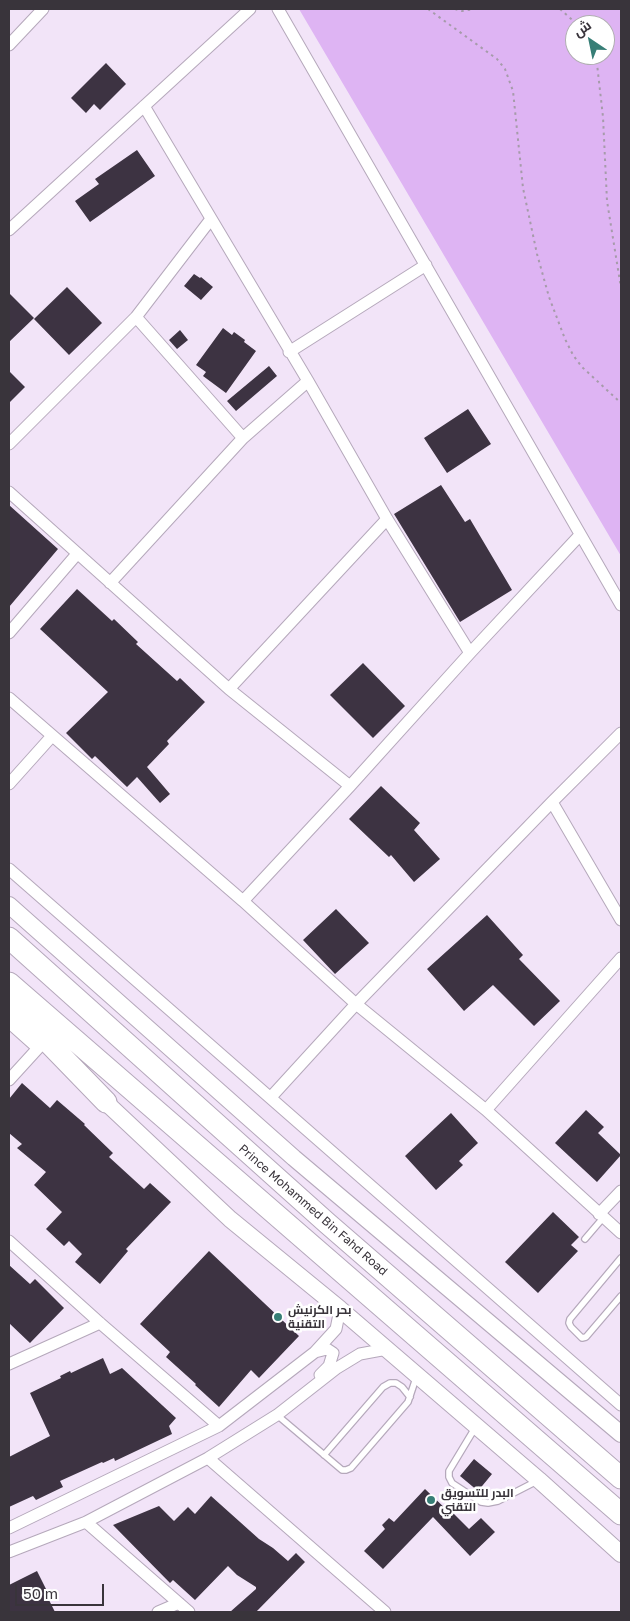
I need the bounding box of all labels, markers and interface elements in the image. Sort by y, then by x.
north arrow [565,15,615,65]
text: ش [570,16,594,40]
street label: Prince Mohammed Bin Fahd Road [236,1141,390,1279]
place label: بحر الكرنيش التقنية [288,1303,351,1331]
marker: بحر الكرنيش التقنية [272,1311,284,1323]
place label: البدر للتسويق التقني [441,1486,514,1514]
marker: البدر للتسويق التقني [425,1494,437,1506]
scale bar [18,1574,106,1606]
text: 50 m [23,1584,58,1602]

